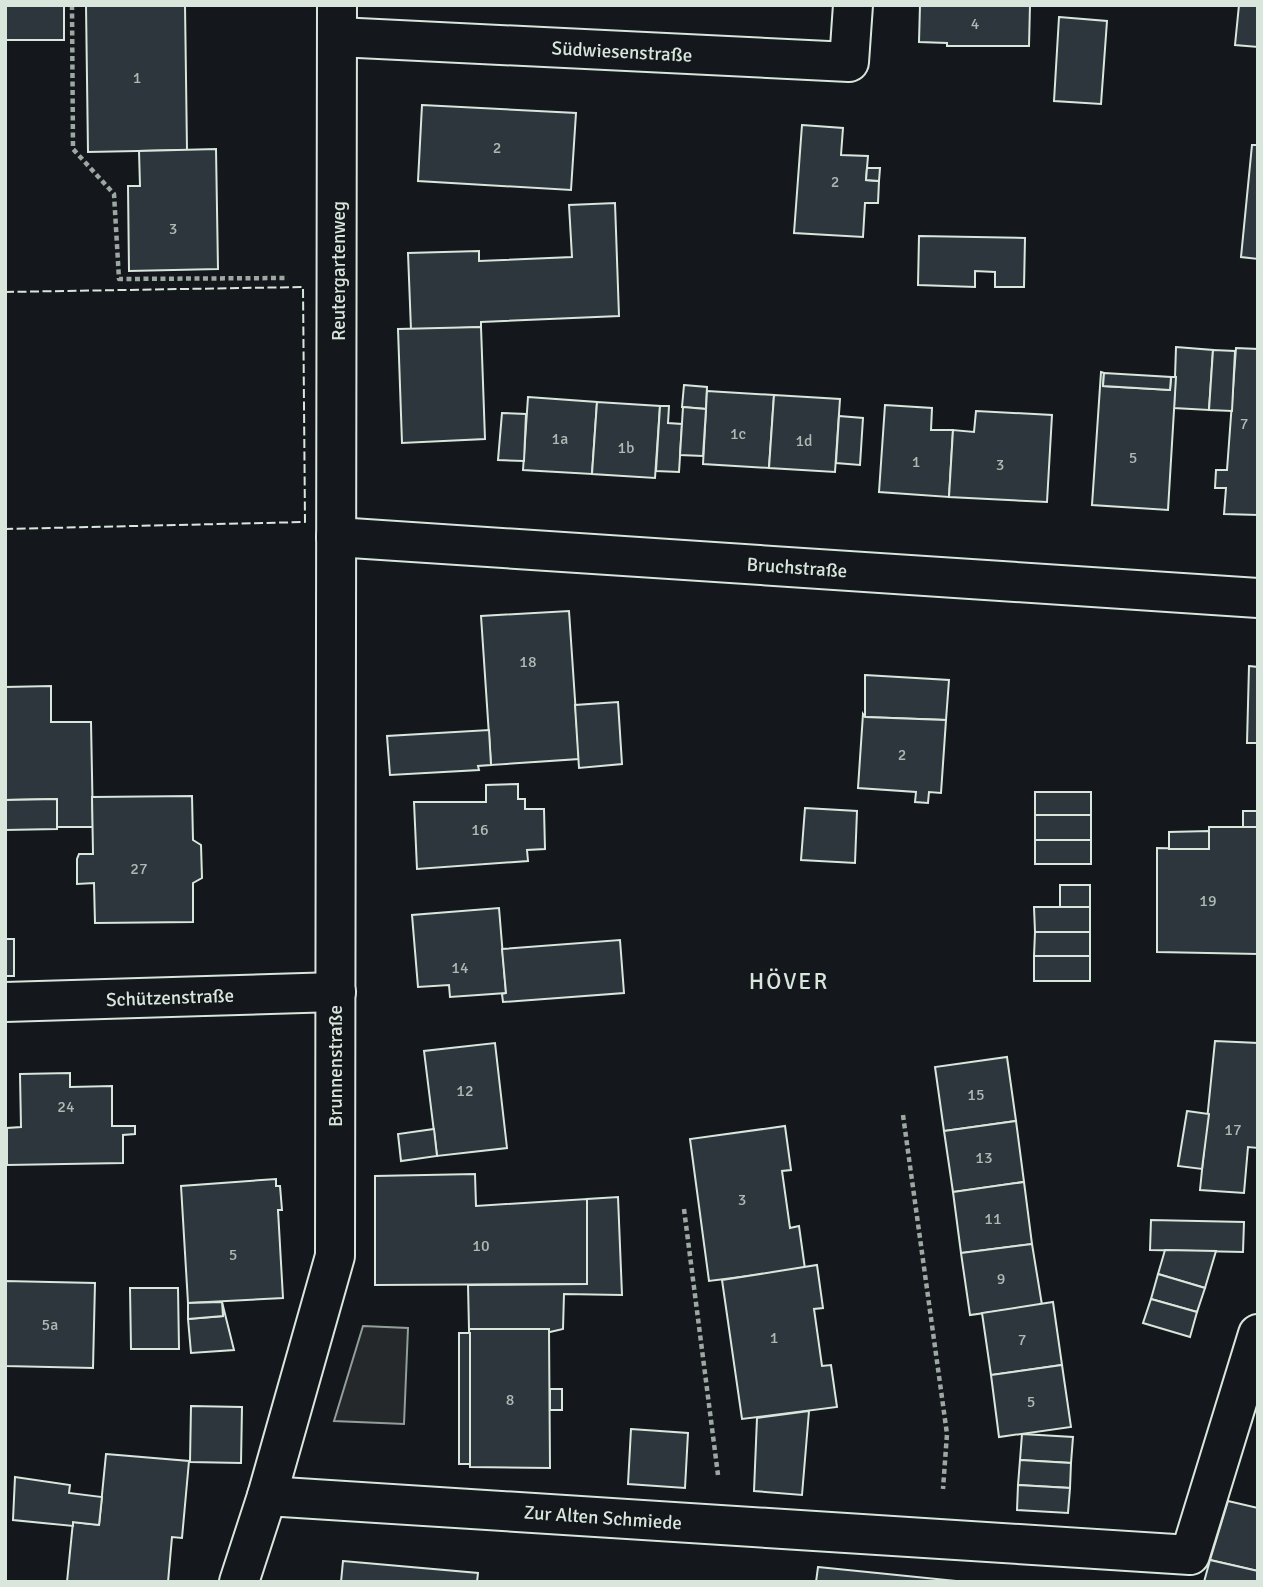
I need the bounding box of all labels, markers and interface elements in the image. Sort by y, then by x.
house number: 4 [971,14,980,34]
street label: Südwiesenstraße [551,36,693,68]
house number: 1 [133,68,141,88]
house number: 2 [493,138,501,158]
house number: 2 [831,172,839,192]
street label: Reutergartenweg [327,201,351,341]
house number: 3 [169,219,177,239]
house number: 7 [1240,414,1248,434]
house number: 1c [730,424,746,444]
house number: 1a [552,429,568,449]
house number: 1d [795,431,813,451]
house number: 1b [617,438,635,458]
house number: 5 [1129,448,1137,468]
house number: 1 [912,452,920,472]
house number: 3 [996,455,1004,475]
street label: Bruchstraße [746,553,848,583]
house number: 18 [519,652,537,672]
house number: 2 [898,745,906,765]
house number: 16 [471,820,489,840]
house number: 27 [130,859,148,879]
house number: 19 [1199,891,1217,911]
house number: 14 [451,958,469,978]
district label: HÖVER [749,967,829,996]
street label: Schützenstraße [106,984,234,1012]
street label: Brunnenstraße [324,1005,348,1127]
house number: 12 [456,1081,474,1101]
house number: 15 [967,1085,985,1105]
house number: 24 [57,1097,75,1117]
house number: 17 [1224,1120,1242,1140]
house number: 13 [975,1148,993,1168]
house number: 3 [738,1190,746,1210]
house number: 11 [984,1209,1002,1229]
house number: 10 [472,1236,490,1256]
house number: 5 [229,1245,237,1265]
house number: 9 [997,1269,1005,1289]
house number: 5a [42,1315,58,1335]
house number: 1 [770,1328,778,1348]
house number: 7 [1018,1330,1026,1350]
house number: 8 [506,1390,514,1410]
house number: 5 [1027,1392,1035,1412]
street label: Zur Alten Schmiede [523,1501,683,1535]

